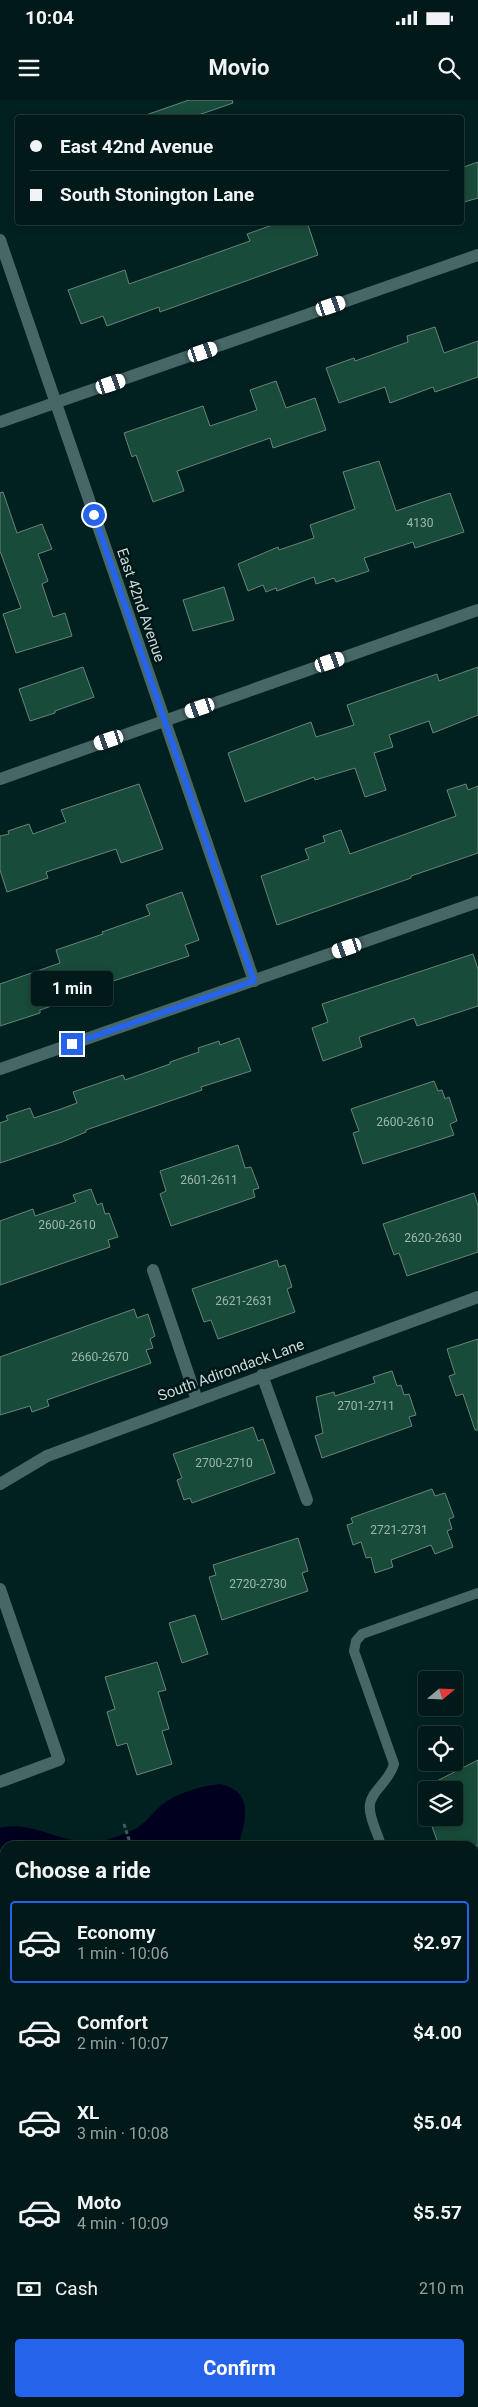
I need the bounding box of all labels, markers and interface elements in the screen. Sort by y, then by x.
text: 10:04 [25,6,74,29]
icon: menu [15,54,43,82]
icon: search [435,54,463,82]
text: Movio [209,55,269,80]
text: East 42nd Avenue [60,135,213,158]
text: South Stonington Lane [60,183,254,206]
car [314,294,347,318]
car [186,340,219,364]
car [94,372,127,396]
route start [83,504,105,526]
house number: 4130 [407,516,434,530]
street label: East 42nd Avenue [113,546,169,664]
car [313,650,346,674]
car [183,696,216,720]
car [92,728,125,752]
car [330,936,363,960]
callout: 1 min [31,972,113,1006]
text: 1 min [52,979,92,998]
route end [61,1033,83,1055]
house number: 2600-2610 [376,1115,434,1129]
house number: 2601-2611 [180,1173,238,1187]
house number: 2600-2610 [38,1218,96,1232]
house number: 2620-2630 [404,1231,462,1245]
house number: 2621-2631 [215,1294,273,1308]
street label: South Adirondack Lane [155,1335,307,1405]
house number: 2660-2670 [71,1350,129,1364]
house number: 2701-2711 [337,1399,395,1413]
house number: 2700-2710 [195,1456,253,1470]
house number: 2721-2731 [370,1523,428,1537]
house number: 2720-2730 [229,1577,287,1591]
north arrow [418,1671,462,1716]
map controls [418,1671,463,1826]
button: locate [418,1726,463,1771]
button: layers [418,1781,463,1826]
text: Choose a ride [15,1858,151,1883]
icon: car [17,1920,62,1965]
text: Economy [77,1921,156,1944]
text: $2.97 [413,1931,462,1954]
text: 1 min · 10:06 [77,1944,169,1963]
icon: car [17,2010,62,2055]
text: Comfort [77,2011,148,2034]
text: $4.00 [413,2021,462,2044]
text: 2 min · 10:07 [77,2034,169,2053]
icon: car [17,2100,62,2145]
text: XL [77,2101,99,2124]
text: $5.04 [413,2111,462,2134]
text: 3 min · 10:08 [77,2124,169,2143]
icon: car [17,2190,62,2235]
text: Moto [77,2191,121,2214]
text: $5.57 [413,2201,462,2224]
text: 4 min · 10:09 [77,2214,169,2233]
icon: cash [15,2275,43,2303]
text: Cash [55,2277,98,2300]
text: 210 m [419,2279,464,2298]
button: Confirm [15,2339,464,2397]

